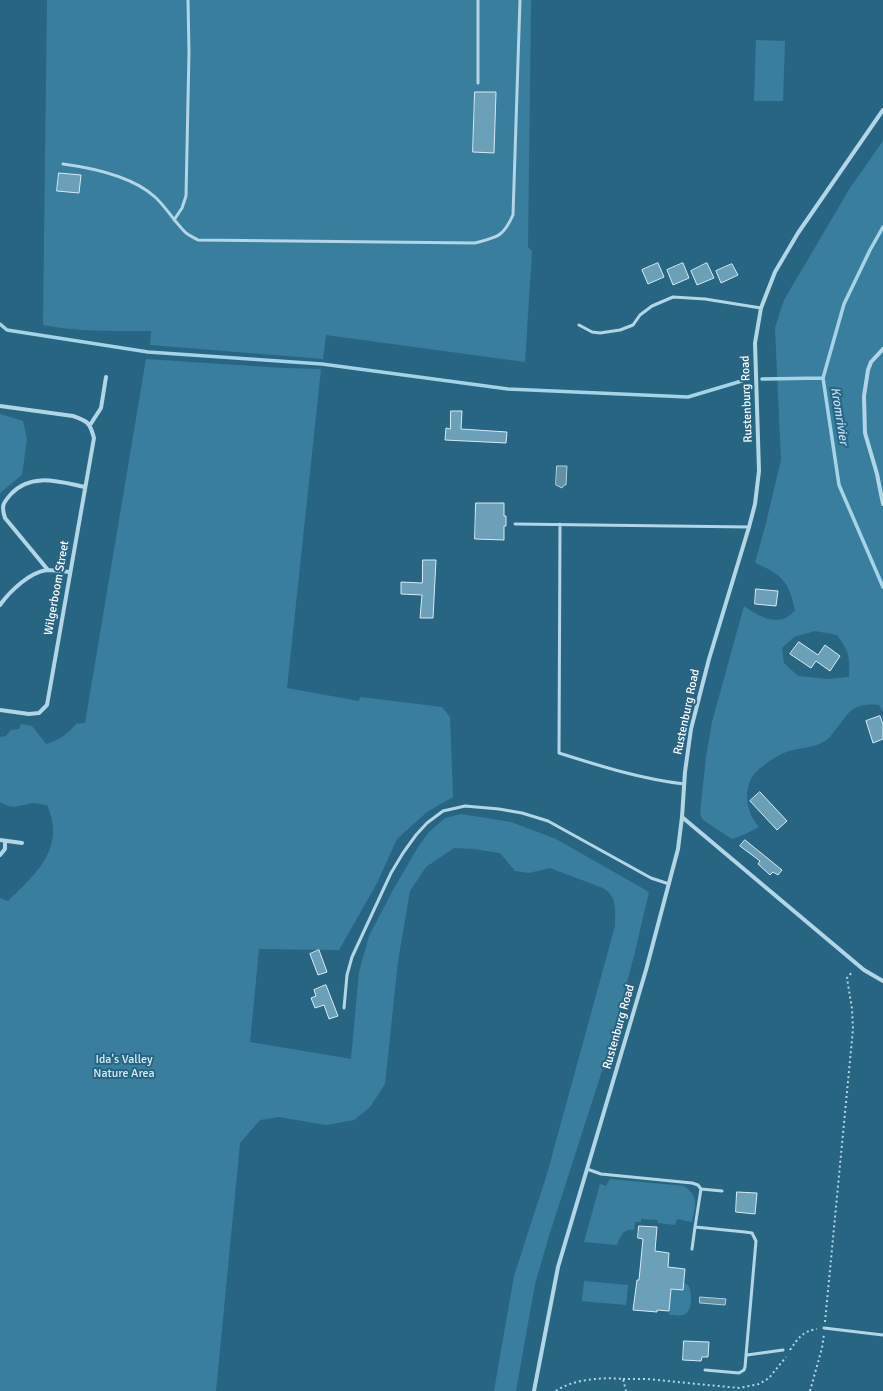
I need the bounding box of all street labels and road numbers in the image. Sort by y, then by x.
street label: Rustenburg Road [738,355,756,443]
street label: Wilgerboom Street [42,540,72,636]
street label: Rustenburg Road [671,668,703,756]
street label: Rustenburg Road [600,983,638,1071]

